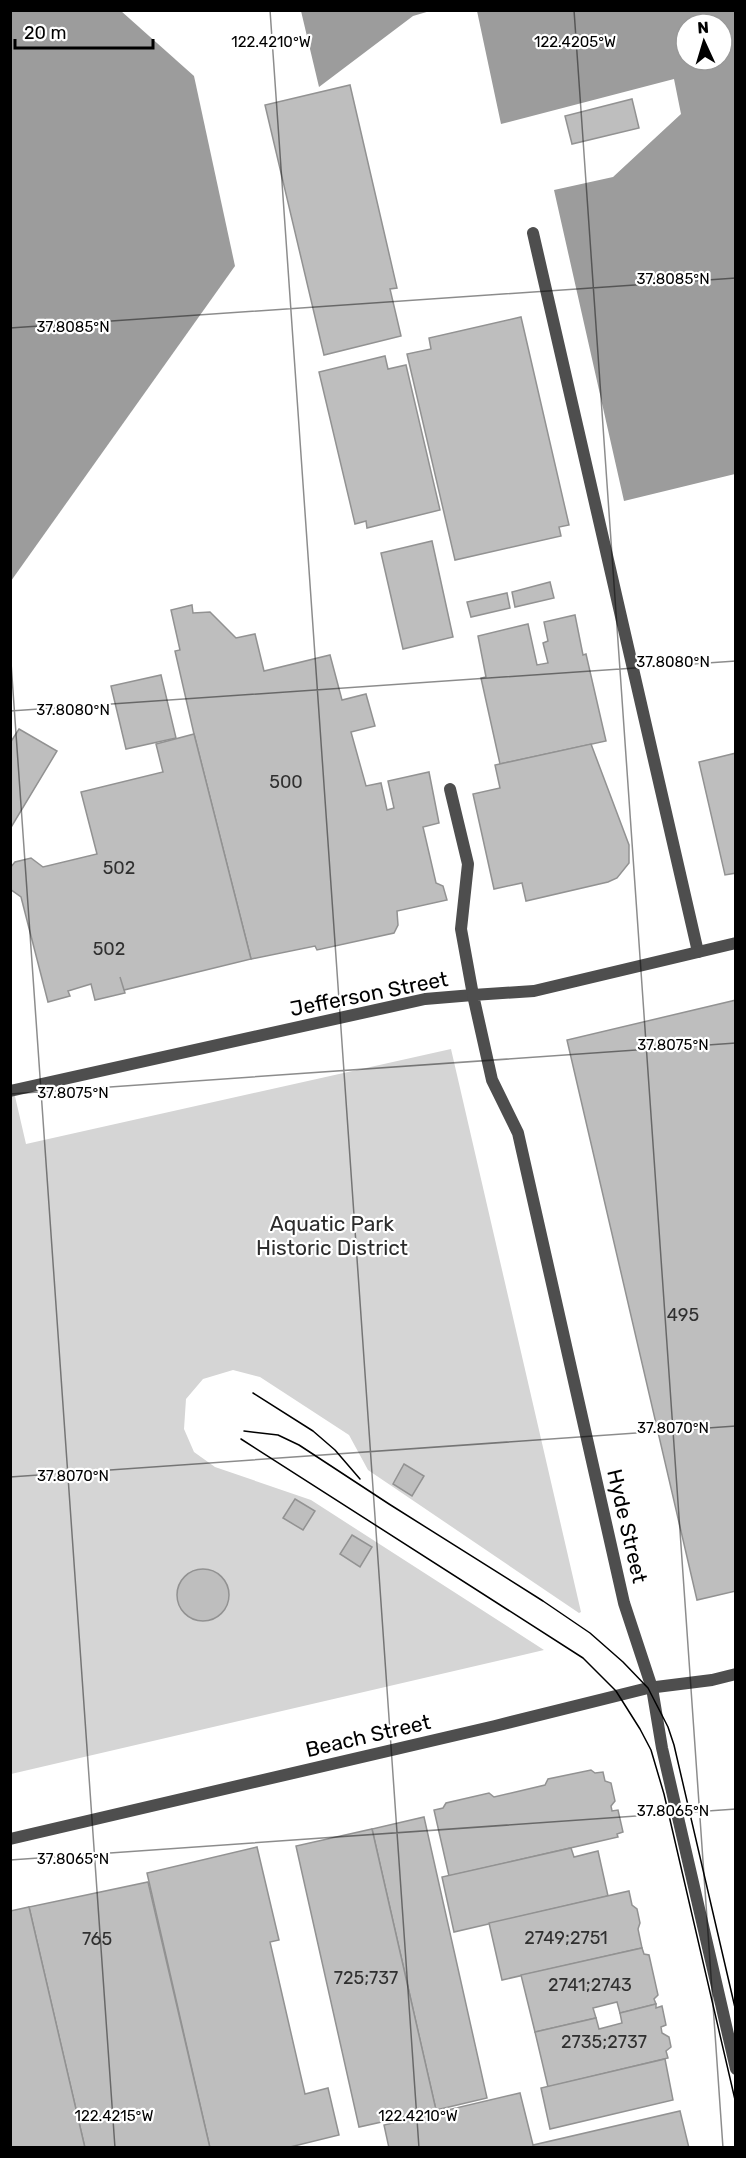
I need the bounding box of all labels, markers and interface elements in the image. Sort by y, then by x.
scale bar [15,12,153,50]
north arrow [674,12,734,72]
text: N [697,18,709,37]
text: 20 m [24,22,66,44]
text: 122.4210°W [231,33,311,51]
text: 122.4205°W [534,33,616,51]
text: 37.8085°N [636,270,710,288]
text: 37.8085°N [36,318,110,336]
text: 37.8080°N [636,653,710,671]
text: 37.8080°N [36,701,110,719]
house number: 500 [269,771,303,793]
house number: 502 [103,857,135,879]
house number: 502 [93,938,125,960]
street label: Jefferson Street [288,966,450,1021]
text: 37.8075°N [637,1036,709,1054]
text: 37.8075°N [37,1084,109,1102]
park label: Aquatic Park Historic District [256,1211,408,1260]
house number: 495 [667,1304,699,1326]
text: 37.8070°N [637,1419,709,1437]
street label: Hyde Street [602,1466,653,1585]
text: 37.8070°N [37,1467,109,1485]
street label: Beach Street [303,1709,433,1762]
text: 37.8065°N [637,1802,709,1820]
text: 37.8065°N [37,1850,109,1868]
house number: 2749;2751 [524,1927,608,1949]
house number: 765 [82,1928,112,1950]
house number: 725;737 [334,1967,398,1989]
house number: 2741;2743 [548,1974,632,1996]
house number: 2735;2737 [561,2031,647,2053]
text: 122.4215°W [75,2107,153,2125]
text: 122.4210°W [378,2107,458,2125]

